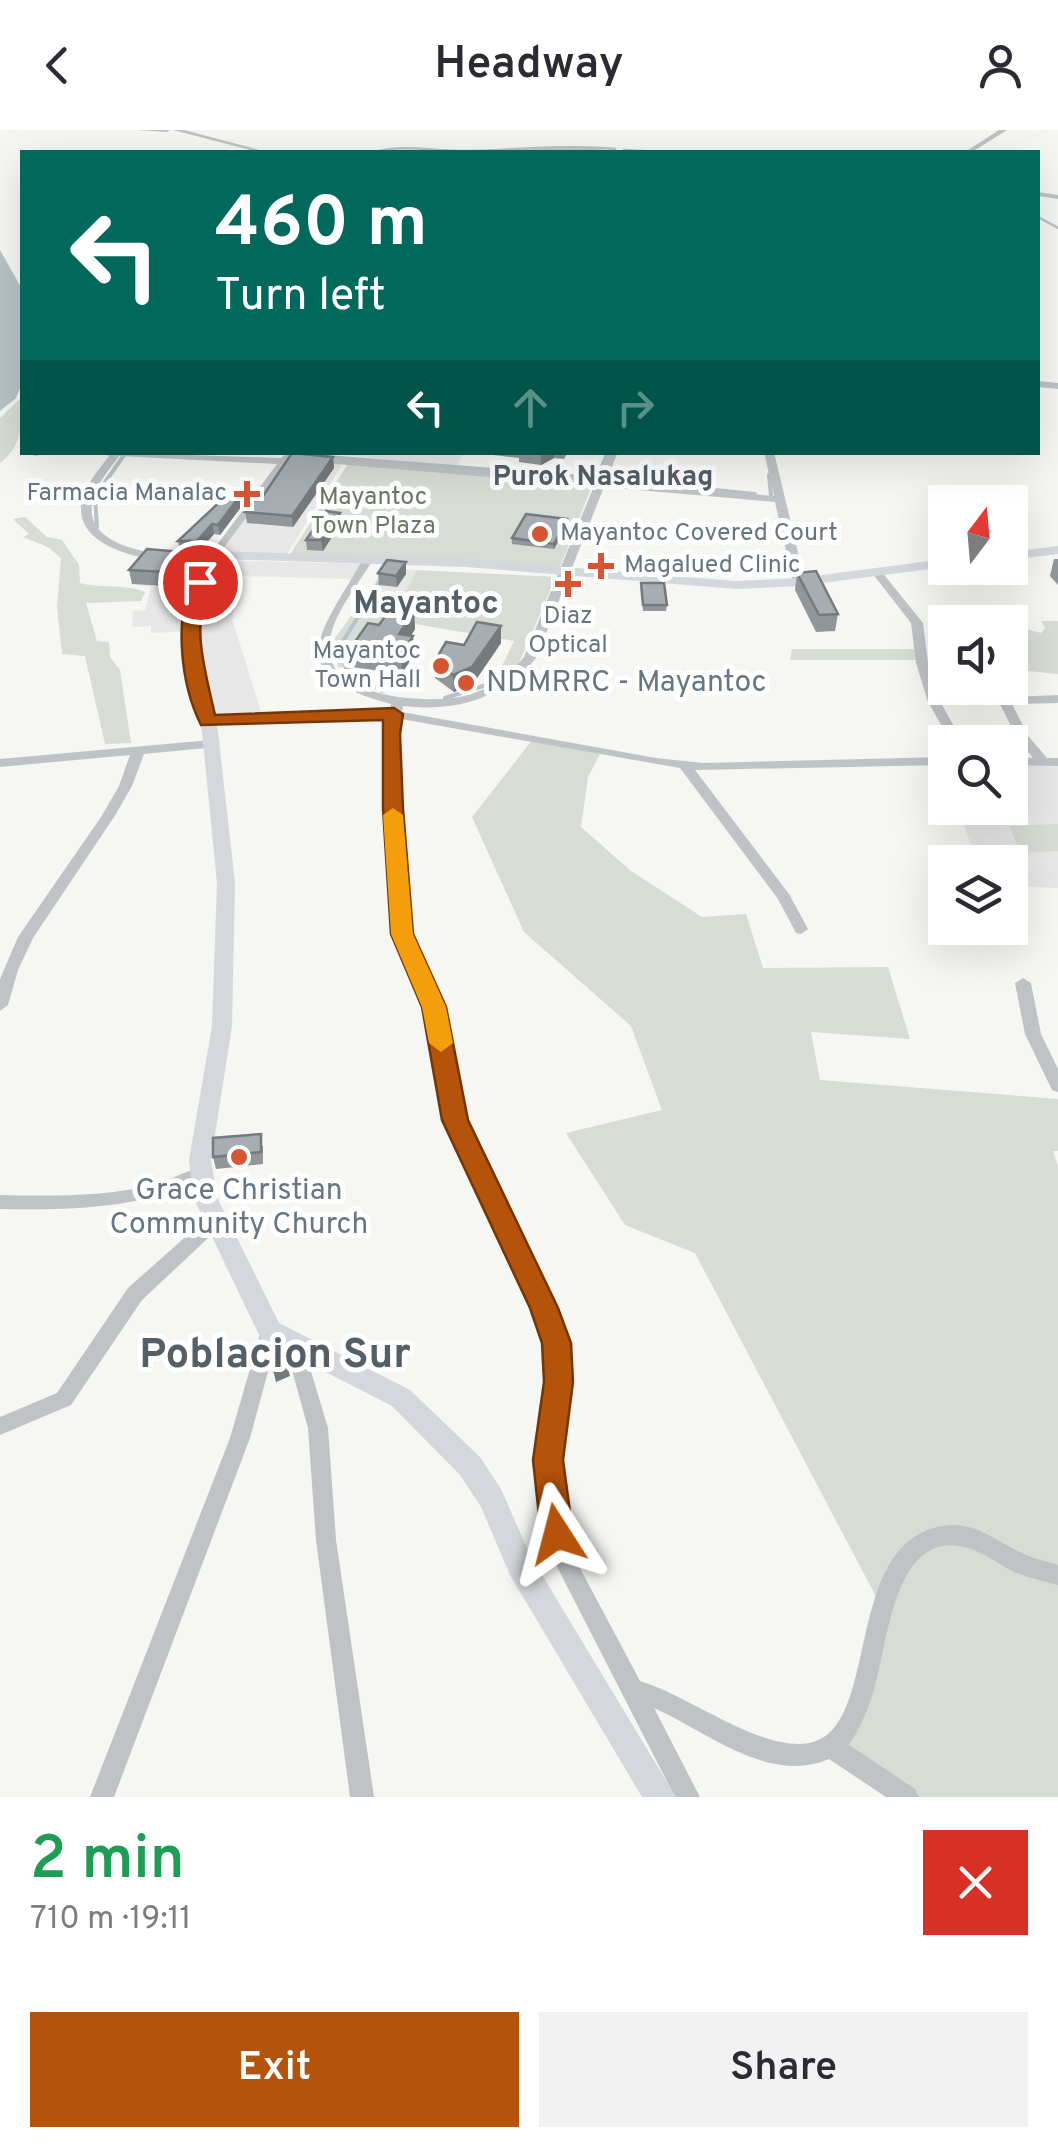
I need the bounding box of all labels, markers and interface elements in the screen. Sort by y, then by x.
text: Headway [434,37,624,94]
icon: back [30,38,85,93]
icon: person [973,38,1028,93]
text: 460 m [215,182,428,271]
icon: left [50,190,180,320]
text: Turn left [215,269,386,326]
icon: left [398,380,453,435]
icon: ahead [503,380,558,435]
icon: right [608,380,663,435]
district label: Purok Nasalukag [493,460,713,496]
place label: Farmacia Manalac [26,478,227,510]
park label: Mayantoc Town Plaza [310,482,436,543]
marker: Farmacia Manalac [236,483,258,505]
north arrow [928,485,1028,585]
map controls [928,485,1028,945]
place label: Mayantoc Covered Court [560,518,838,550]
marker: Mayantoc Covered Court [529,523,551,545]
pin [158,540,243,625]
place label: Magalued Clinic [624,550,801,582]
marker: Magalued Clinic [588,553,614,579]
icon: arrive [173,555,228,610]
marker: Diaz Optical [555,571,581,597]
district label: Mayantoc [353,585,499,625]
place label: Diaz Optical [528,601,608,662]
button: sound [928,605,1028,705]
place label: Mayantoc Town Hall [313,636,421,697]
marker: Mayantoc Town Hall [430,655,452,677]
place label: NDMRRC - Mayantoc [486,665,767,702]
marker: NDMRRC - Mayantoc [455,672,477,694]
button: search [928,725,1028,825]
button: layers [928,845,1028,945]
marker: Grace Christian Community Church [228,1146,250,1168]
place label: Grace Christian Community Church [110,1173,368,1244]
district label: Poblacion Sur [139,1330,411,1383]
position arrow [505,1482,609,1586]
text: 2 min [30,1824,185,1900]
button: close [923,1830,1028,1935]
text: 710 m · 19:11 [30,1900,192,1940]
button: Exit [30,2012,519,2127]
button: Share [539,2012,1028,2127]

